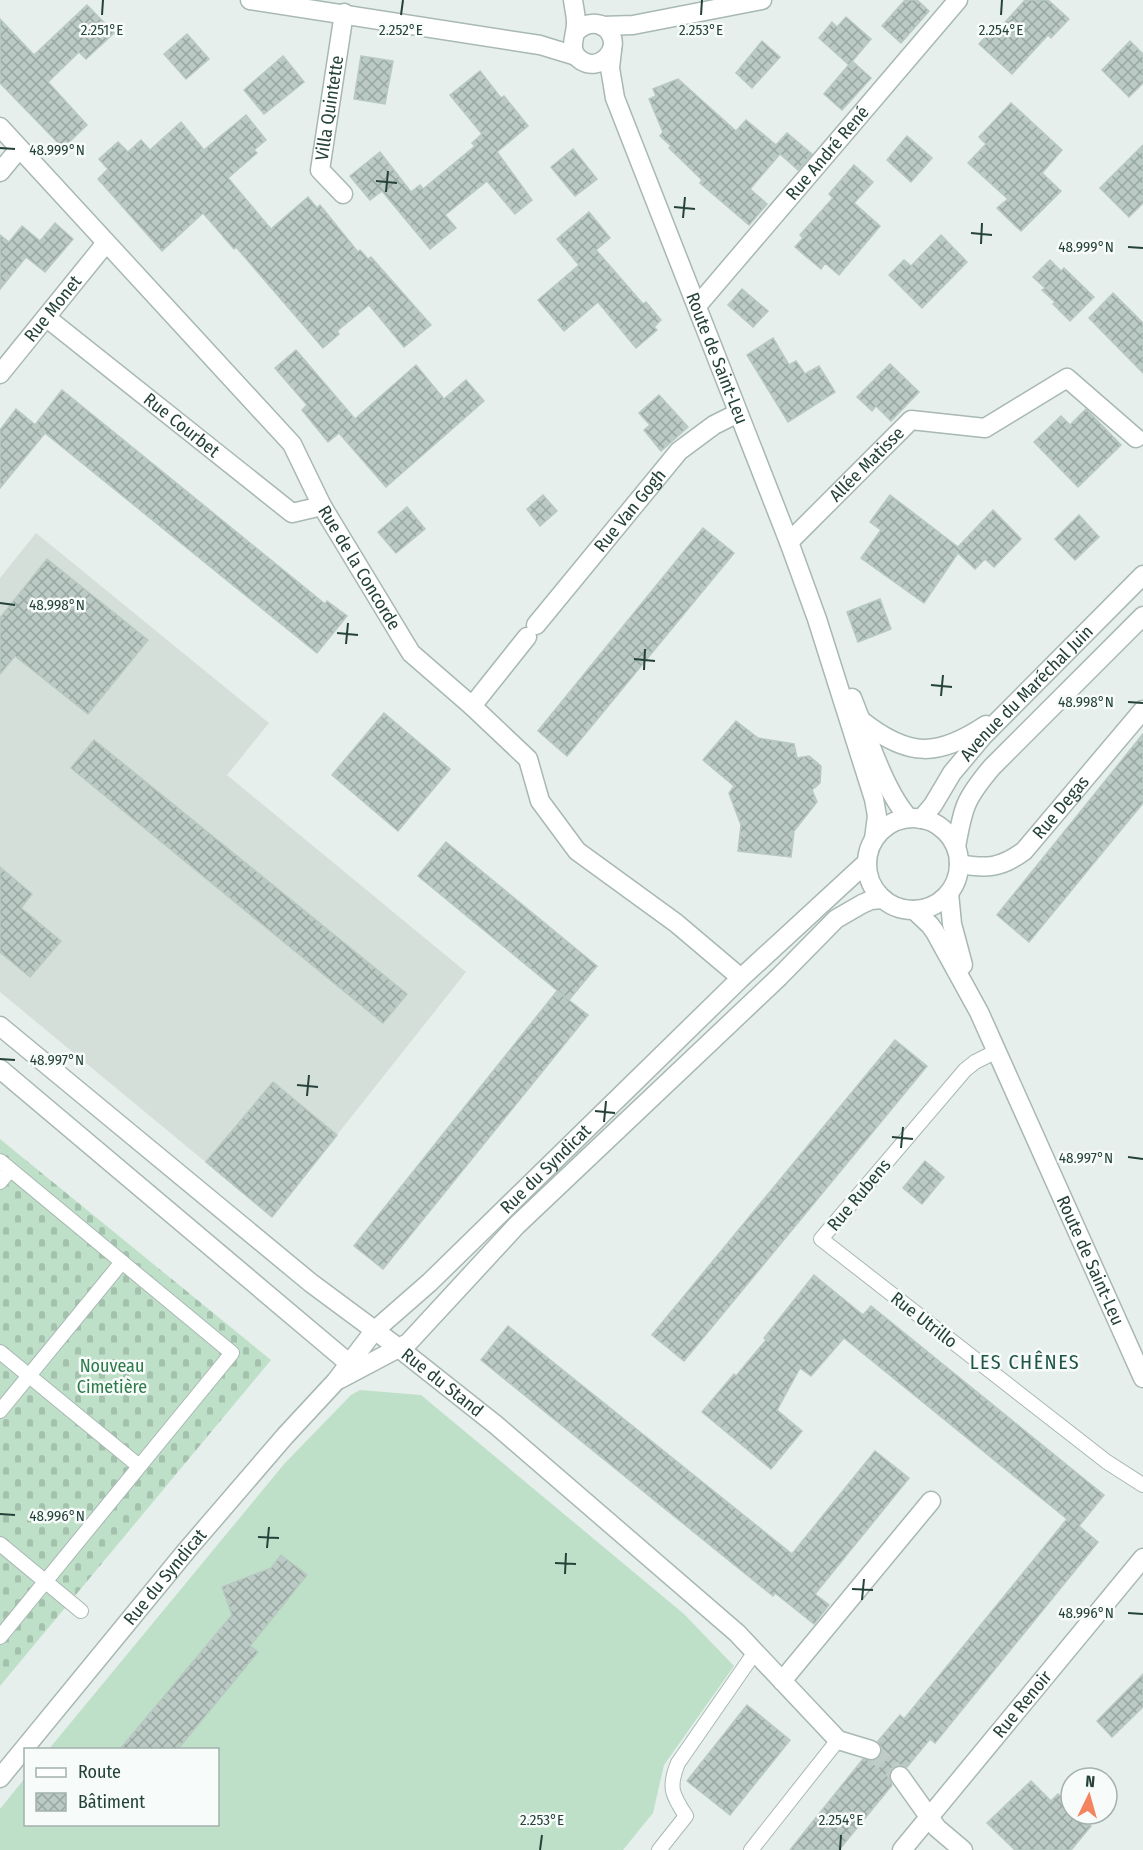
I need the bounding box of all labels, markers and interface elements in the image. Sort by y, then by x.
text: 2.251°E [81,21,123,39]
text: 2.252°E [379,21,423,39]
text: 2.253°E [679,21,723,39]
text: 2.254°E [979,21,1023,39]
street label: Villa Quintette [311,54,348,162]
street label: Rue André René [781,101,874,205]
text: 48.999°N [29,141,85,159]
text: 48.999°N [1058,238,1114,256]
street label: Rue Monet [19,271,86,346]
street label: Route de Saint-Leu [681,289,753,427]
street label: Rue Courbet [139,388,224,462]
street label: Allée Matisse [825,422,909,506]
street label: Rue Van Gogh [589,465,671,557]
street label: Rue de la Concorde [313,501,406,634]
text: 48.998°N [29,596,85,614]
street label: Avenue du Maréchal Juin [956,621,1098,766]
text: 48.998°N [1058,693,1114,711]
street label: Rue Degas [1028,771,1094,844]
text: 48.997°N [30,1051,84,1069]
street label: Rue du Syndicat [496,1120,596,1218]
text: 48.997°N [1059,1149,1113,1167]
street label: Rue Rubens [823,1154,896,1235]
street label: Route de Saint-Leu [1052,1192,1129,1329]
street label: Rue Utrillo [886,1287,962,1353]
street label: Rue du Stand [397,1343,488,1422]
district label: LES CHÊNES [970,1350,1080,1374]
park label: Nouveau Cimetière [77,1355,147,1398]
text: 48.996°N [29,1507,85,1525]
street label: Rue du Syndicat [119,1524,211,1630]
text: 48.996°N [1058,1604,1114,1622]
street label: Rue Renoir [988,1666,1057,1742]
legend [24,1748,219,1826]
text: Route [78,1761,121,1783]
north arrow [1059,1766,1119,1826]
text: N [1085,1772,1096,1791]
text: Bâtiment [78,1791,145,1813]
text: 2.253°E [520,1811,564,1829]
text: 2.254°E [819,1811,863,1829]

